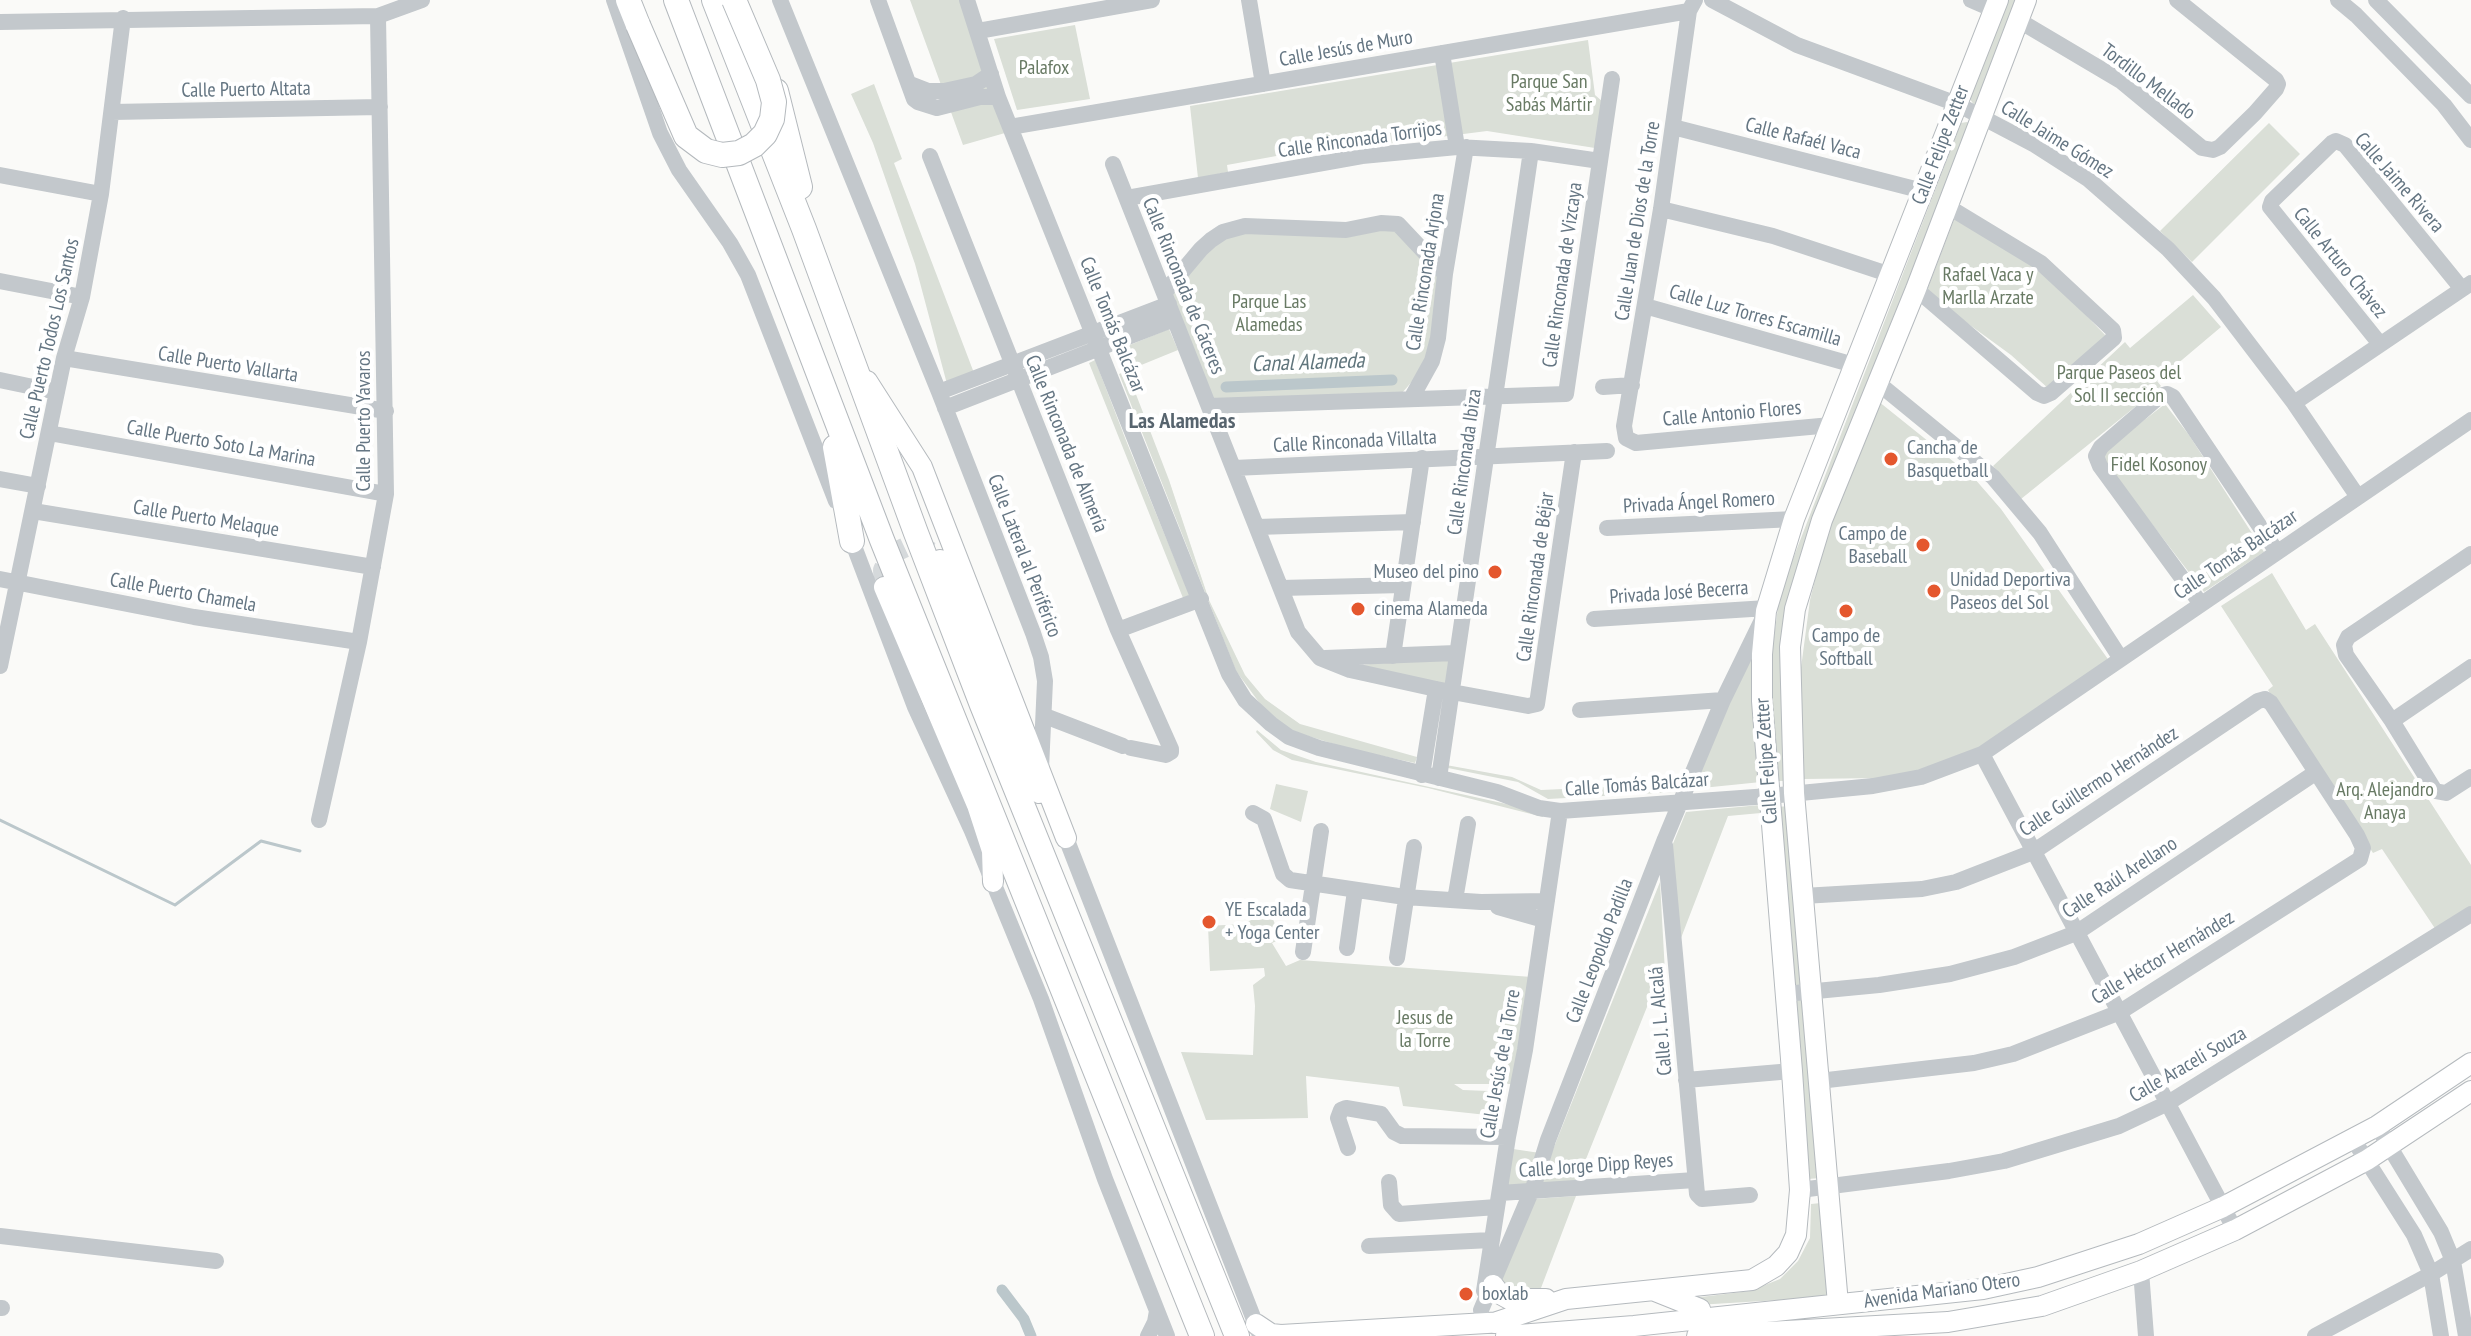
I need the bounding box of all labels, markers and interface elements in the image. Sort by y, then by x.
street label: Calle Jesús de Muro [1277,25,1415,73]
street label: Tordillo Mellado [2096,39,2200,125]
park label: Palafox [1019,56,1069,80]
park label: Parque San Sabás Mártir [1506,70,1592,117]
street label: Calle Puerto Altata [181,77,311,103]
street label: Calle Felipe Zetter [1907,82,1975,208]
street label: Calle Jaime Gómez [1996,96,2118,184]
street label: Calle Rafaél Vaca [1743,113,1863,165]
street label: Calle Rinconada Torrijos [1277,117,1443,163]
street label: Calle Juan de Dios de la Torre [1610,120,1666,322]
street label: Calle Jaime Rivera [2349,128,2449,238]
street label: Calle Rinconada de Vizcaya [1538,181,1588,369]
street label: Calle Rinconada Arjona [1402,192,1450,352]
street label: Calle Rinconada de Cáceres [1137,194,1229,378]
street label: Calle Arturo Chávez [2288,203,2392,323]
street label: Calle Puerto Todos Los Santos [15,236,85,442]
street label: Calle Tomás Balcázar [1074,254,1150,396]
park label: Rafael Vaca y Marlla Arzate [1942,263,2034,310]
street label: Calle Luz Torres Escamilla [1666,280,1844,352]
park label: Parque Las Alamedas [1232,290,1306,337]
street label: Calle Puerto Vallarta [156,342,300,388]
water label: Canal Alameda [1251,348,1365,378]
street label: Calle Puerto Yavaros [352,351,376,491]
street label: Calle Rinconada de Almería [1019,352,1113,536]
park label: Parque Paseos del Sol II sección [2057,361,2181,408]
street label: Calle Rinconada Ibiza [1443,387,1487,537]
street label: Calle Antonio Flores [1662,396,1802,432]
district label: Las Alamedas [1129,409,1235,435]
street label: Calle Puerto Soto La Marina [125,416,317,472]
street label: Calle Rinconada Villalta [1273,426,1437,458]
place label: Cancha de Basquetball [1907,436,1988,483]
marker: Cancha de Basquetball [1882,450,1900,468]
park label: Fidel Kosonoy [2111,453,2207,477]
street label: Calle Lateral al Periférico [982,471,1066,641]
street label: Privada Ángel Romero [1623,487,1775,519]
street label: Calle Rinconada de Béjar [1512,491,1560,663]
street label: Calle Puerto Melaque [131,496,281,542]
street label: Calle Tomás Balcázar [2170,505,2302,605]
place label: Campo de Baseball [1839,522,1907,569]
marker: Campo de Baseball [1914,536,1932,554]
place label: Museo del pino [1374,560,1479,584]
marker: Museo del pino [1486,563,1504,581]
street label: Calle Puerto Chamela [108,568,258,618]
place label: Unidad Deportiva Paseos del Sol [1950,568,2071,615]
street label: Privada José Becerra [1609,576,1749,610]
marker: Unidad Deportiva Paseos del Sol [1925,582,1943,600]
place label: cinema Alameda [1374,597,1488,621]
marker: cinema Alameda [1349,600,1367,618]
marker: Campo de Softball [1837,602,1855,620]
place label: Campo de Softball [1812,624,1880,671]
street label: Calle Felipe Zetter [1751,697,1783,825]
street label: Calle Guillermo Hernández [2015,722,2183,842]
street label: Calle Tomás Balcázar [1564,768,1710,802]
park label: Arq. Alejandro Anaya [2336,778,2434,825]
street label: Calle Raúl Arellano [2058,832,2182,924]
street label: Calle Leopoldo Padilla [1561,875,1639,1027]
place label: YE Escalada + Yoga Center [1225,898,1319,945]
street label: Calle Héctor Hernández [2087,906,2239,1010]
marker: YE Escalada + Yoga Center [1200,913,1218,931]
street label: Calle J. L. Alcalá [1644,965,1678,1077]
street label: Calle Jesús de la Torre [1476,988,1526,1140]
park label: Jesus de la Torre [1397,1006,1453,1053]
street label: Calle Araceli Souza [2125,1022,2251,1108]
street label: Calle Jorge Dipp Reyes [1518,1149,1674,1183]
street label: Avenida Mariano Otero [1862,1268,2022,1314]
place label: boxlab [1482,1282,1529,1306]
marker: boxlab [1457,1285,1475,1303]

